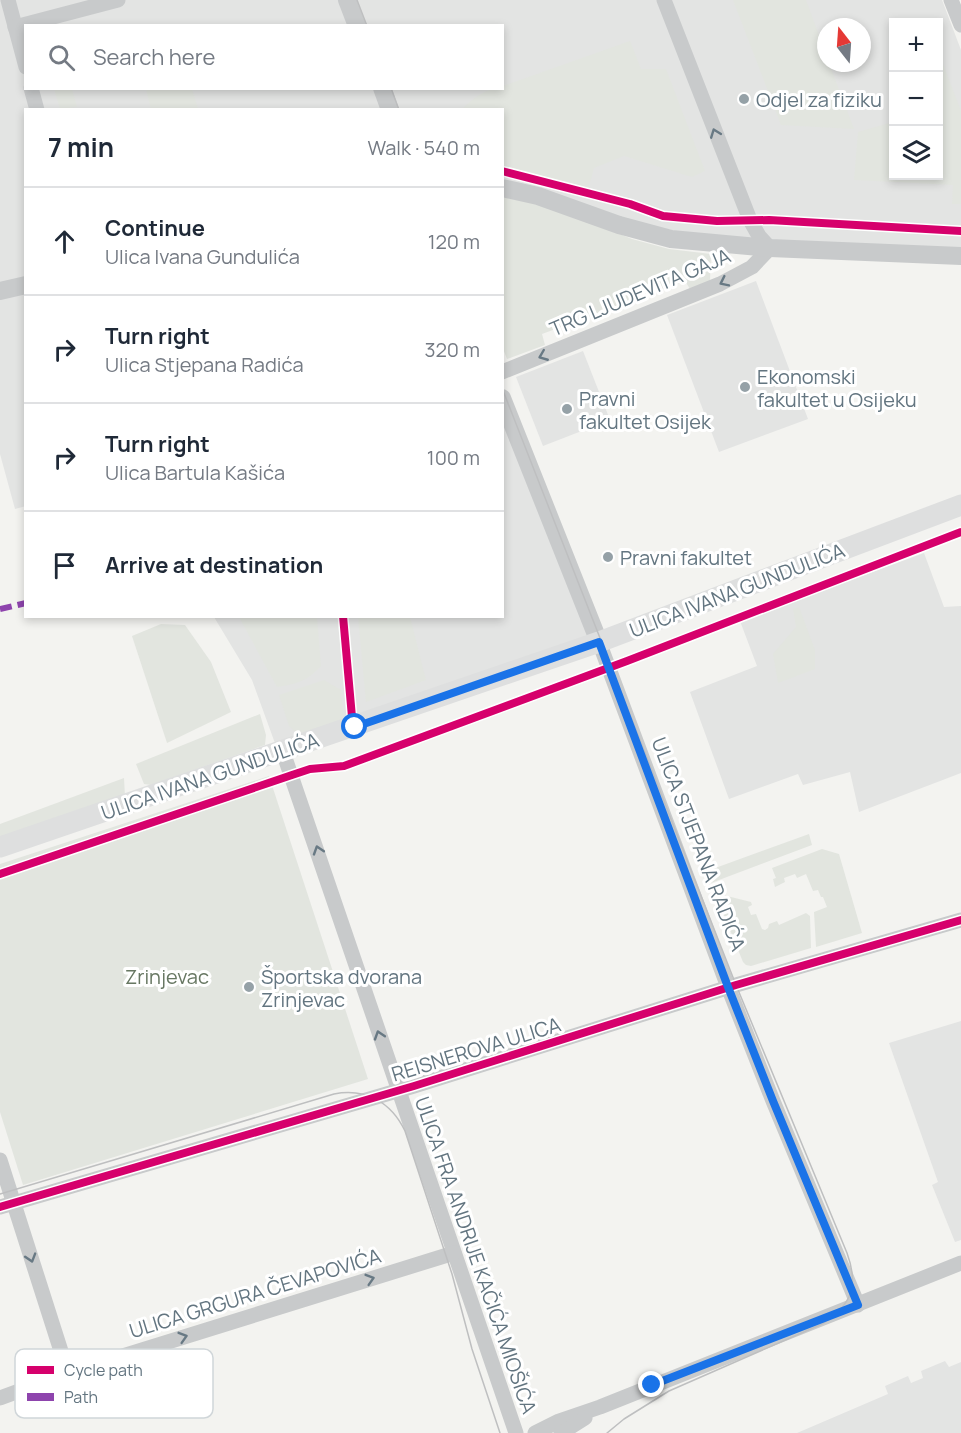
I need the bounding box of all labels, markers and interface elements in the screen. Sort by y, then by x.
north arrow [817,18,871,72]
map controls [889,18,943,180]
button: + [889,18,943,72]
search box [24,24,504,90]
icon: search [45,41,78,74]
text: Search here [93,42,215,72]
button: − [889,72,943,126]
place label: Odjel za fiziku [756,86,882,113]
marker: Odjel za fiziku [737,92,751,106]
button: layers [889,126,943,180]
one-way arrow [710,128,722,139]
text: 7 min [48,129,114,165]
text: Walk · 540 m [367,134,480,161]
text: Continue [105,213,205,243]
icon: ahead [48,225,81,258]
text: 120 m [428,228,480,255]
street label: TRG LJUDEVITA GAJA [546,242,735,342]
text: Ulica Ivana Gundulića [105,243,300,270]
one-way arrow [719,275,730,287]
text: Turn right [105,321,210,351]
icon: right [48,333,81,366]
text: 320 m [424,336,480,363]
one-way arrow [538,349,549,361]
text: Ulica Stjepana Radića [105,351,304,378]
place label: Ekonomski fakultet u Osijeku [757,363,917,413]
marker: Ekonomski fakultet u Osijeku [738,380,752,394]
place label: Pravni fakultet Osijek [579,385,712,435]
marker: Pravni fakultet Osijek [560,402,574,416]
text: Turn right [105,429,210,459]
icon: right [48,441,81,474]
text: 100 m [427,444,480,471]
text: Ulica Bartula Kašića [105,459,285,486]
street label: ULICA IVANA GUNDULIĆA [625,536,849,644]
place label: Pravni fakultet [620,544,752,571]
icon: arrive [48,549,81,582]
text: Arrive at destination [105,550,323,580]
marker: Pravni fakultet [601,550,615,564]
route start [341,713,367,739]
street label: ULICA IVANA GUNDULIĆA [98,726,323,826]
street label: ULICA STJEPANA RADIĆA [646,733,752,955]
one-way arrow [312,845,325,856]
park label: Zrinjevac [125,963,209,990]
place label: Športska dvorana Zrinjevac [261,963,422,1013]
marker: Športska dvorana Zrinjevac [242,980,256,994]
street label: REISNEROVA ULICA [388,1010,564,1088]
one-way arrow [374,1030,387,1041]
street label: ULICA FRA ANDRIJE KAČIĆA MIOŠIĆA [409,1093,543,1418]
street label: ULICA GRGURA ČEVAPOVIĆA [126,1242,385,1344]
one-way arrow [24,1252,37,1263]
one-way arrow [364,1274,375,1286]
one-way arrow [178,1332,188,1344]
legend [15,1349,213,1418]
text: Cycle path [64,1359,143,1381]
route end [638,1371,664,1397]
text: Path [64,1386,98,1408]

